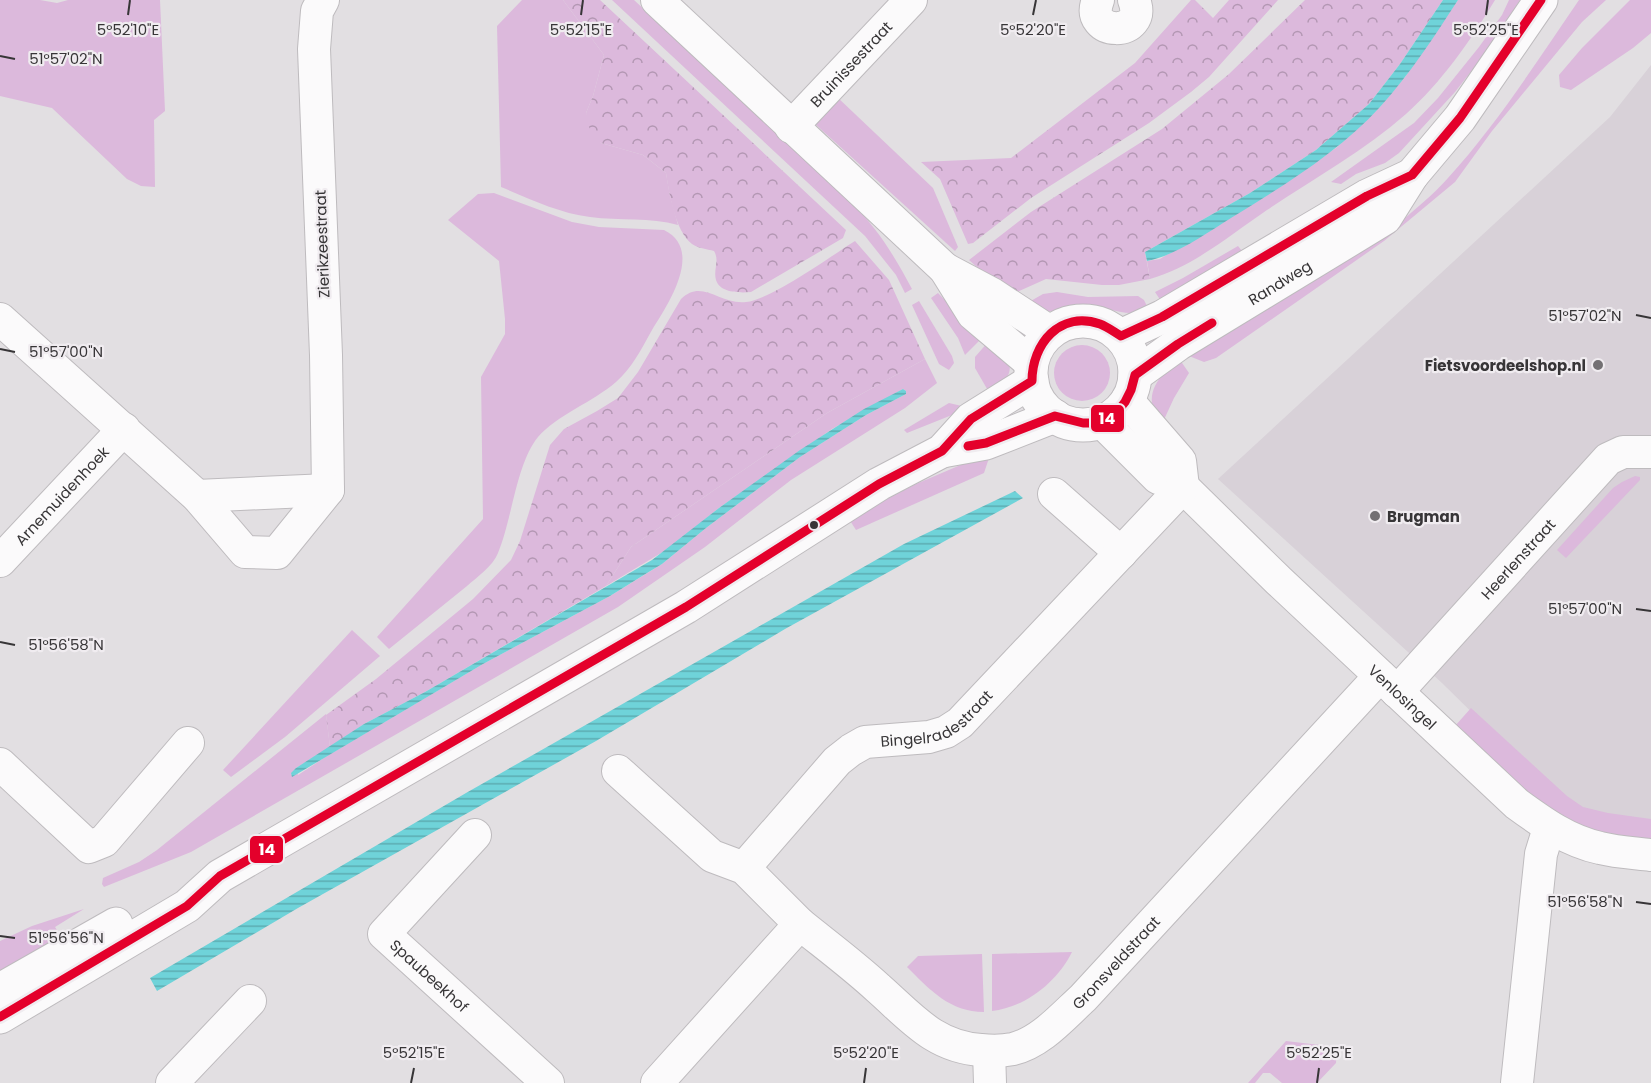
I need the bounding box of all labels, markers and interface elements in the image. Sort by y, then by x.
street label: Bruinissestraat [805,16,897,111]
text: 5°52'10"E [97,19,159,40]
text: 5°52'15"E [550,19,612,40]
text: 5°52'20"E [1000,19,1066,40]
text: 5°52'25"E [1453,19,1519,40]
text: 51°57'02"N [29,48,103,69]
street label: Zierikzeestraat [310,190,334,298]
street label: Randweg [1244,255,1315,310]
text: 51°57'02"N [1548,305,1622,326]
text: 51°57'00"N [29,341,103,362]
place label: Fietsvoordeelshop.nl [1425,355,1586,376]
marker: Fietsvoordeelshop.nl [1591,358,1605,372]
line badge: 14 [1090,404,1125,433]
text: 14 [1099,407,1116,430]
street label: Arnemuidenhoek [10,441,114,550]
place label: Brugman [1387,506,1460,527]
marker: Brugman [1368,509,1382,523]
street label: Heerlenstraat [1476,514,1560,603]
unlabelled marker [808,519,820,531]
text: 51°57'00"N [1548,598,1622,619]
text: 51°56'58"N [28,634,104,655]
street label: Venlosingel [1364,660,1441,734]
street label: Bingelradestraat [880,685,997,751]
line badge: 14 [249,835,284,864]
text: 14 [259,838,276,861]
text: 51°56'58"N [1547,891,1623,912]
street label: Gronsveldstraat [1067,911,1164,1014]
text: 51°56'56"N [28,927,104,948]
street label: Spaubeekhof [386,934,473,1017]
text: 5°52'15"E [383,1042,445,1063]
text: 5°52'20"E [833,1042,899,1063]
text: 5°52'25"E [1286,1042,1352,1063]

